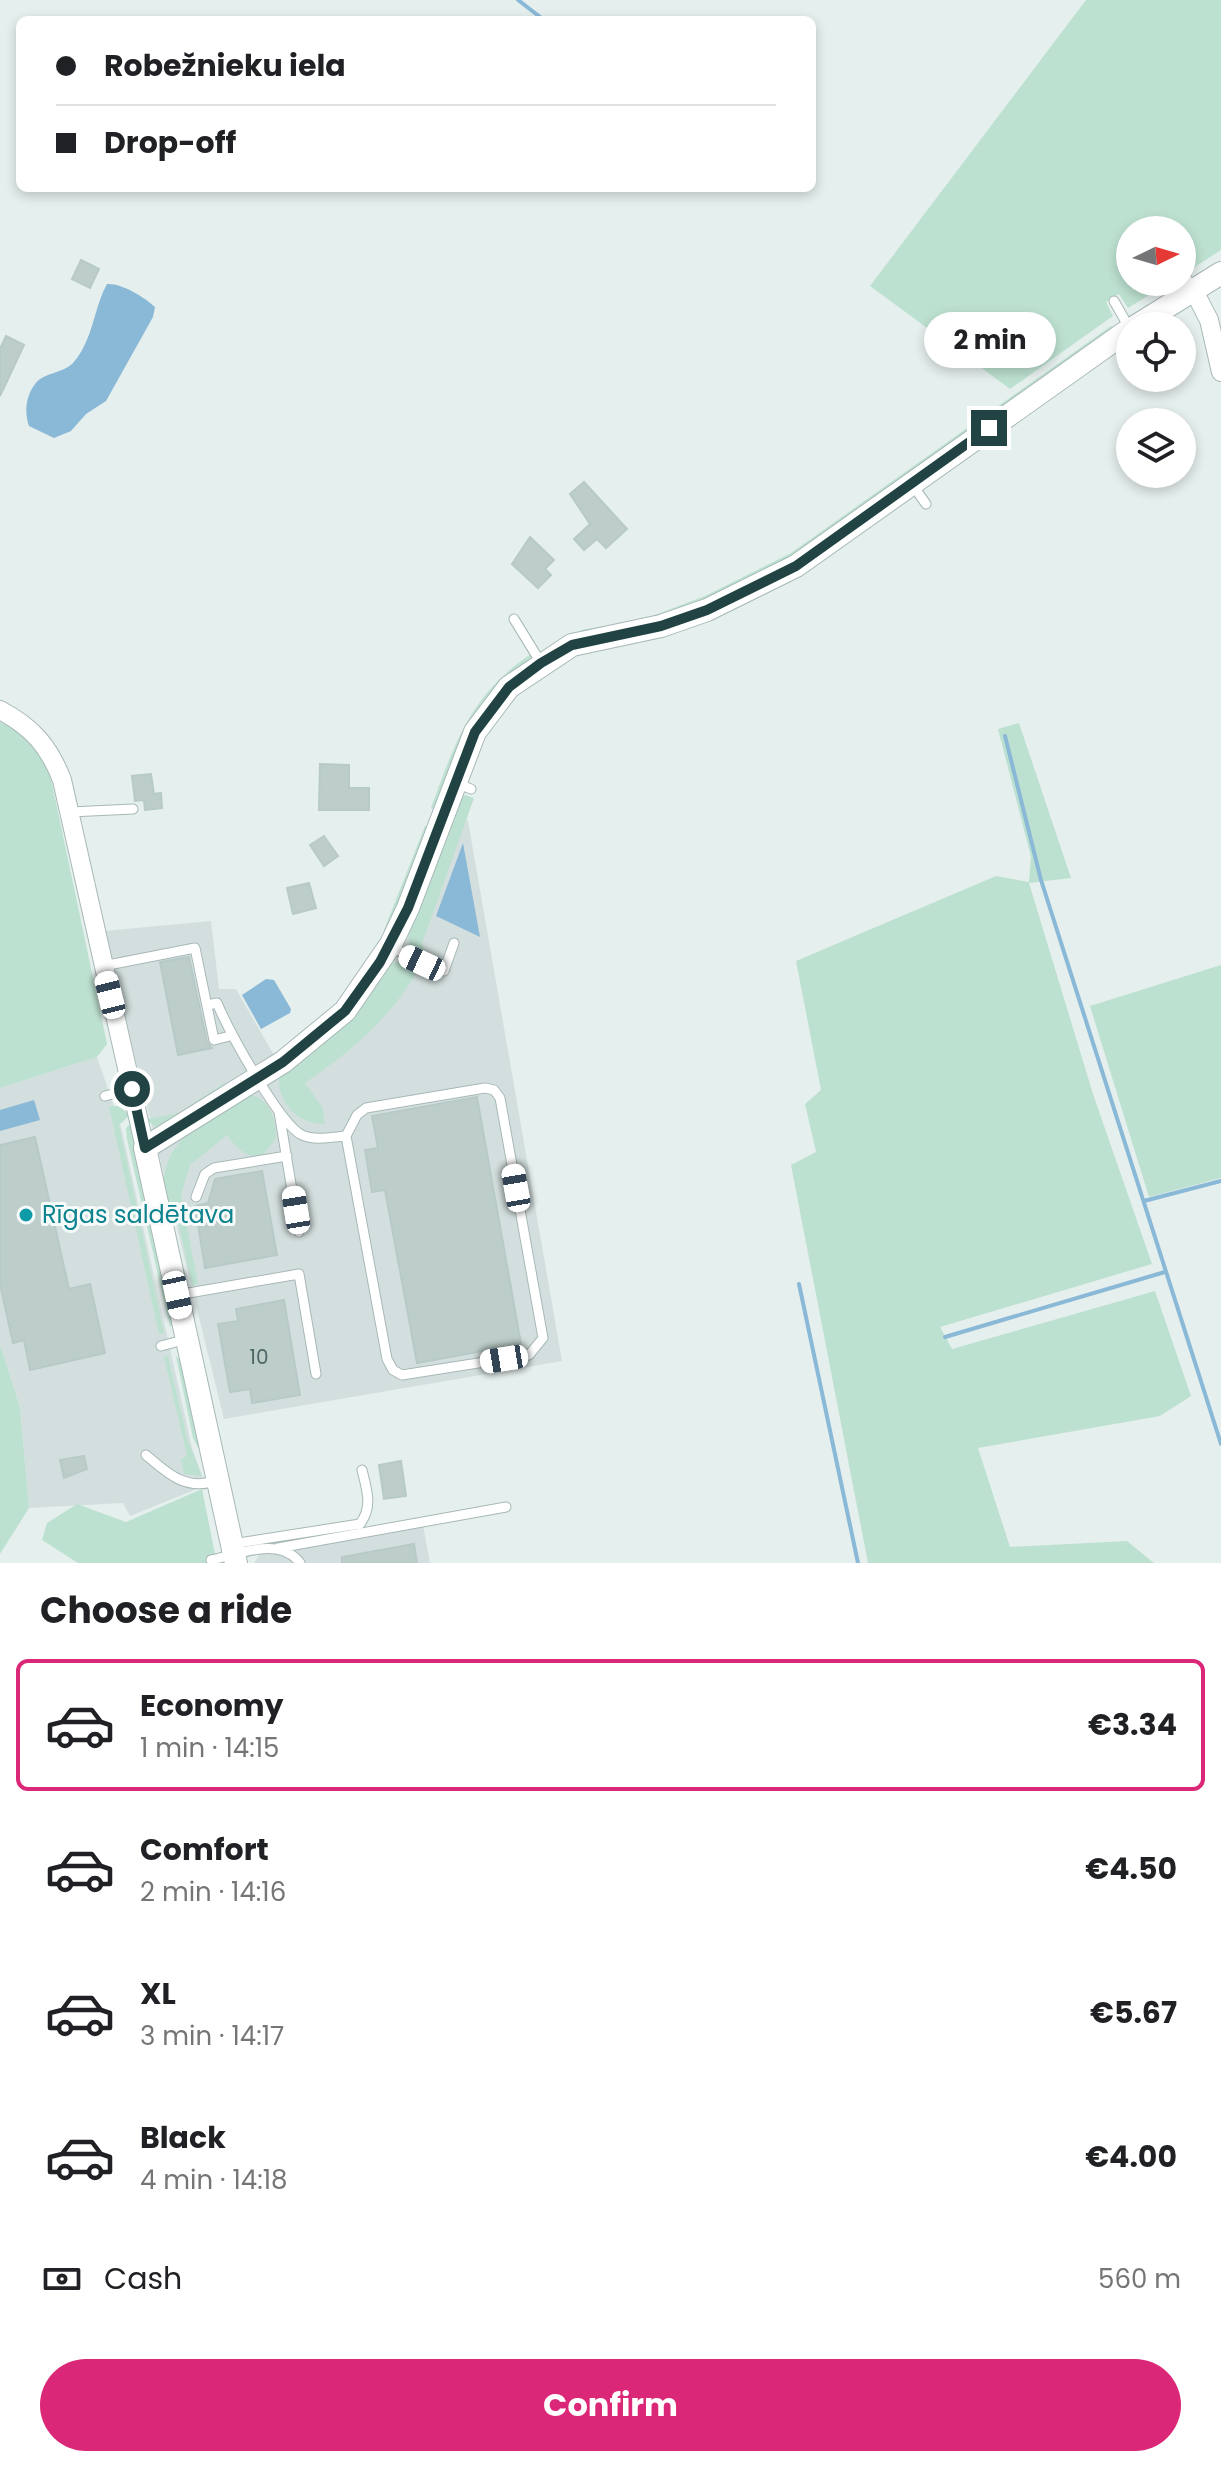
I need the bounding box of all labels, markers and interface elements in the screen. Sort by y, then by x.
text: Robežnieku iela [104,44,346,87]
text: Drop-off [104,121,236,164]
north arrow [1116,216,1196,296]
map controls [1116,216,1196,488]
callout: 2 min [923,312,1055,368]
button: locate [1116,312,1196,392]
text: 2 min [953,322,1027,358]
button: layers [1116,408,1196,488]
route end [971,410,1007,446]
car [395,942,449,984]
car [93,969,127,1021]
route start [114,1071,150,1107]
car [500,1162,532,1214]
car [280,1184,312,1236]
place label: Rīgas saldētava [42,1198,234,1231]
marker: Rīgas saldētava [17,1206,35,1224]
car [160,1269,194,1321]
house number: 10 [250,1343,268,1371]
car [478,1343,530,1375]
text: Choose a ride [40,1585,292,1636]
text: Economy [140,1684,284,1727]
icon: car [44,1689,116,1761]
text: €3.34 [1088,1703,1177,1746]
text: 1 min · 14:15 [140,1730,279,1766]
text: Comfort [140,1828,269,1871]
icon: car [44,1833,116,1905]
text: €4.50 [1085,1847,1177,1890]
text: 2 min · 14:16 [140,1874,286,1910]
text: XL [140,1972,176,2015]
icon: car [44,1977,116,2049]
text: €5.67 [1090,1991,1177,2034]
text: 3 min · 14:17 [140,2018,284,2054]
text: Black [140,2116,226,2159]
icon: car [44,2121,116,2193]
text: €4.00 [1085,2135,1177,2178]
text: 4 min · 14:18 [140,2162,287,2198]
icon: cash [40,2257,84,2301]
text: Cash [104,2257,182,2300]
text: 560 m [1098,2261,1181,2297]
button: Confirm [40,2359,1181,2451]

